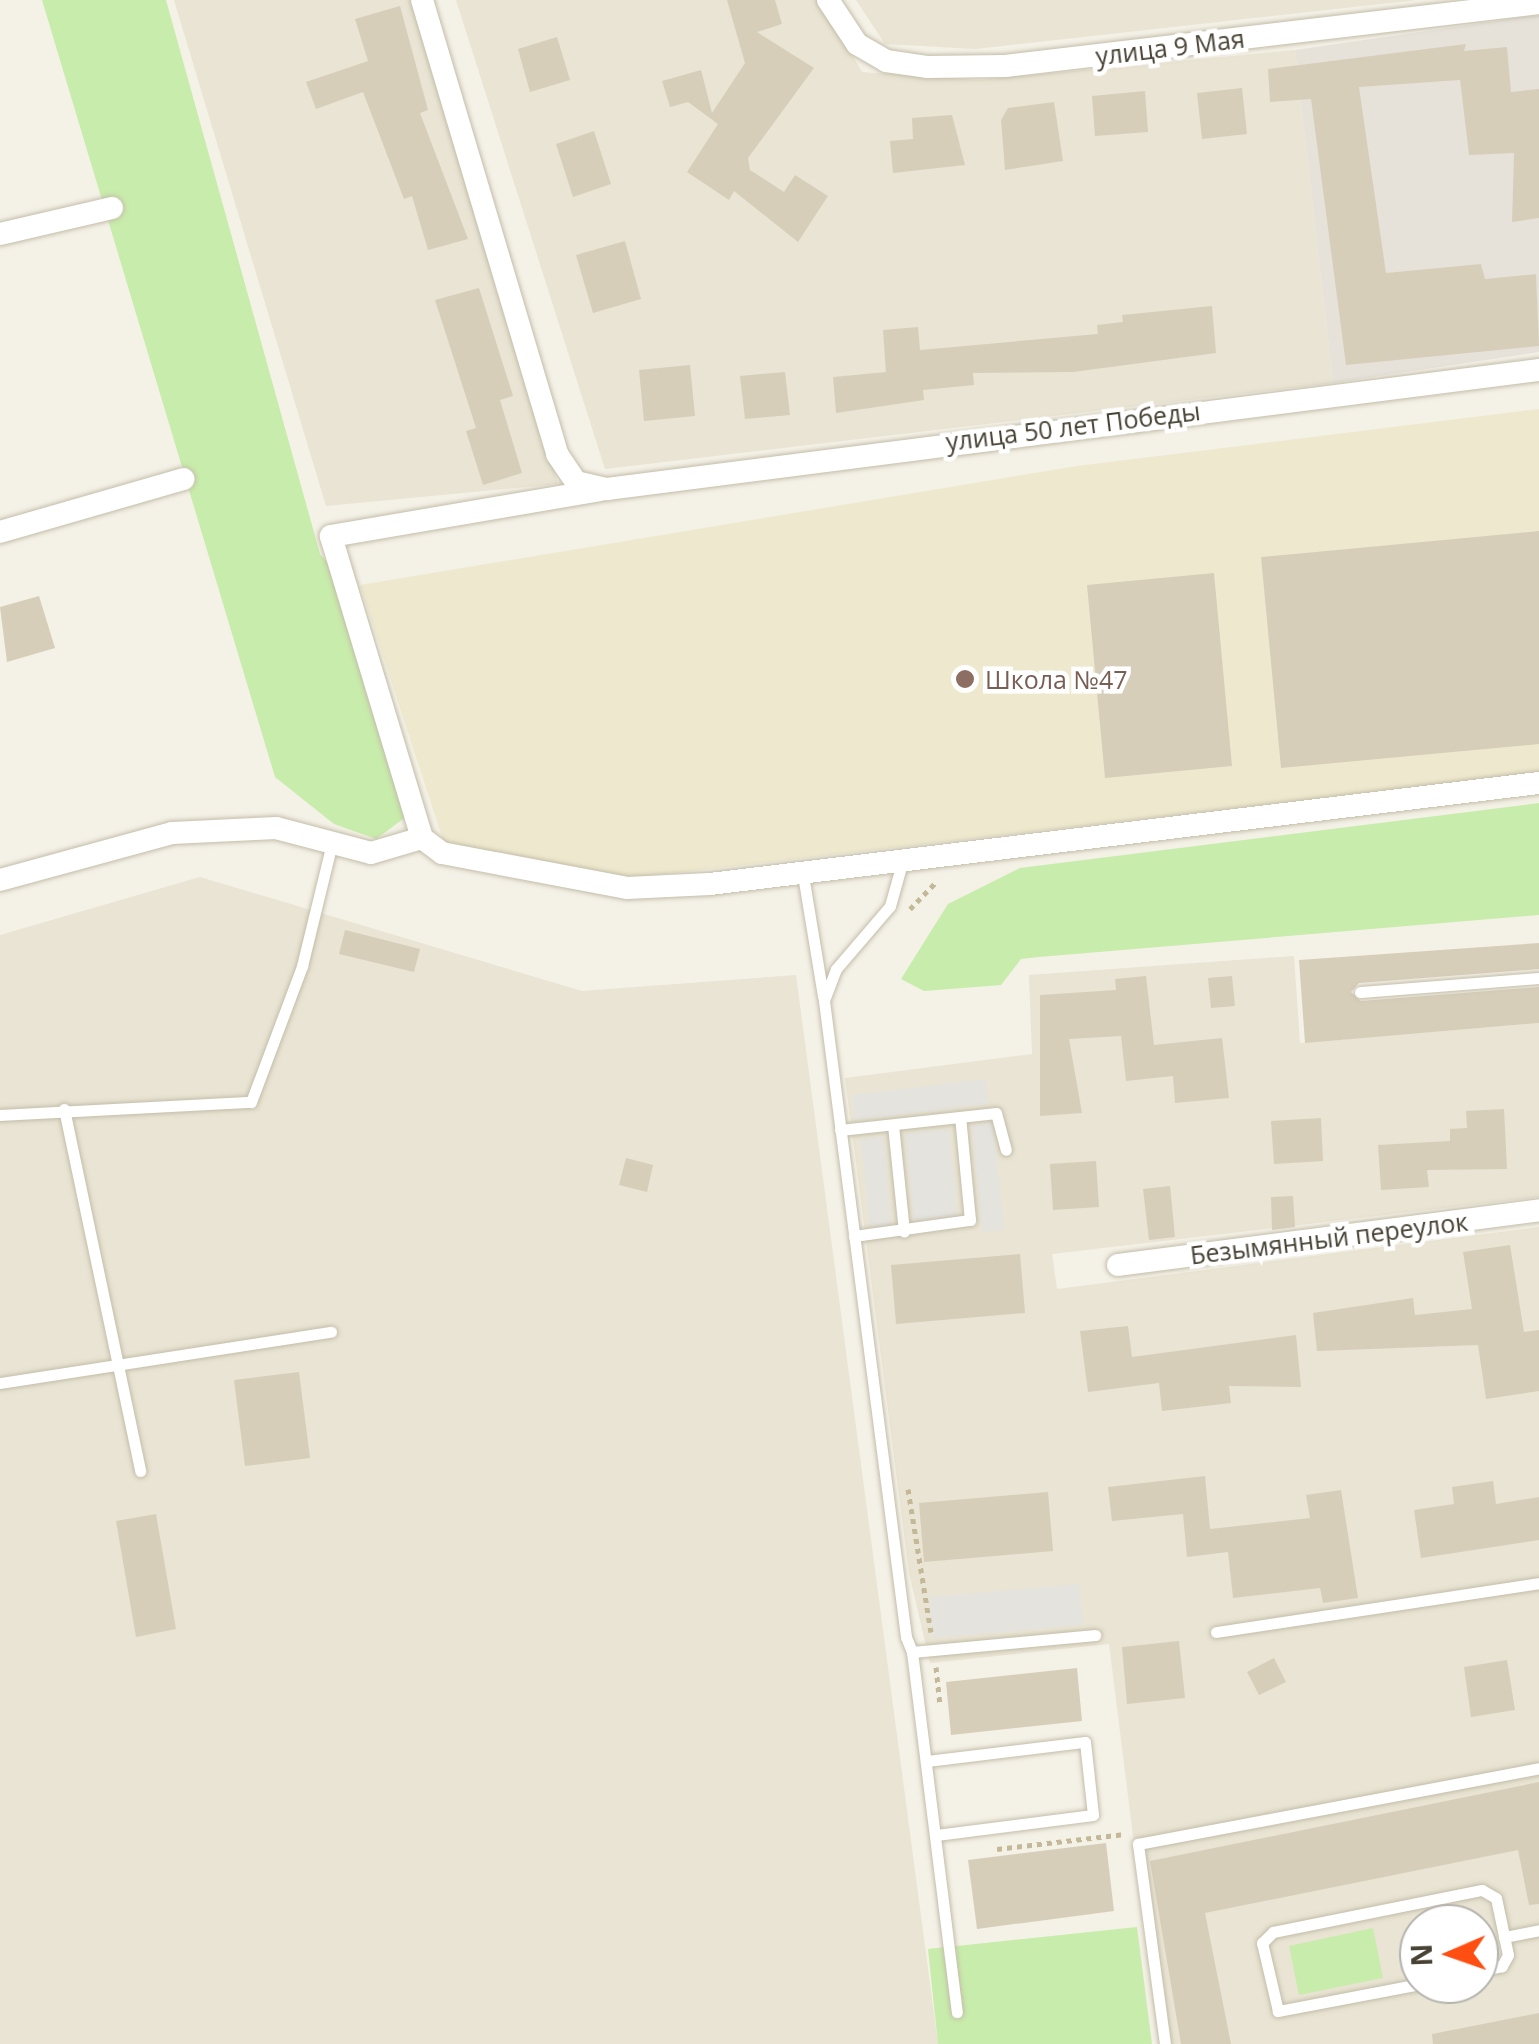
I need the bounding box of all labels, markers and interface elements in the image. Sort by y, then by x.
street label: улица 9 Мая [1094,23,1246,71]
street label: улица 50 лет Победы [944,396,1202,456]
place label: Школа №47 [985,664,1127,694]
marker: Школа №47 [954,668,976,690]
street label: Безымянный переулок [1188,1206,1470,1270]
north arrow [1399,1904,1499,2004]
text: N [1402,1943,1440,1967]

